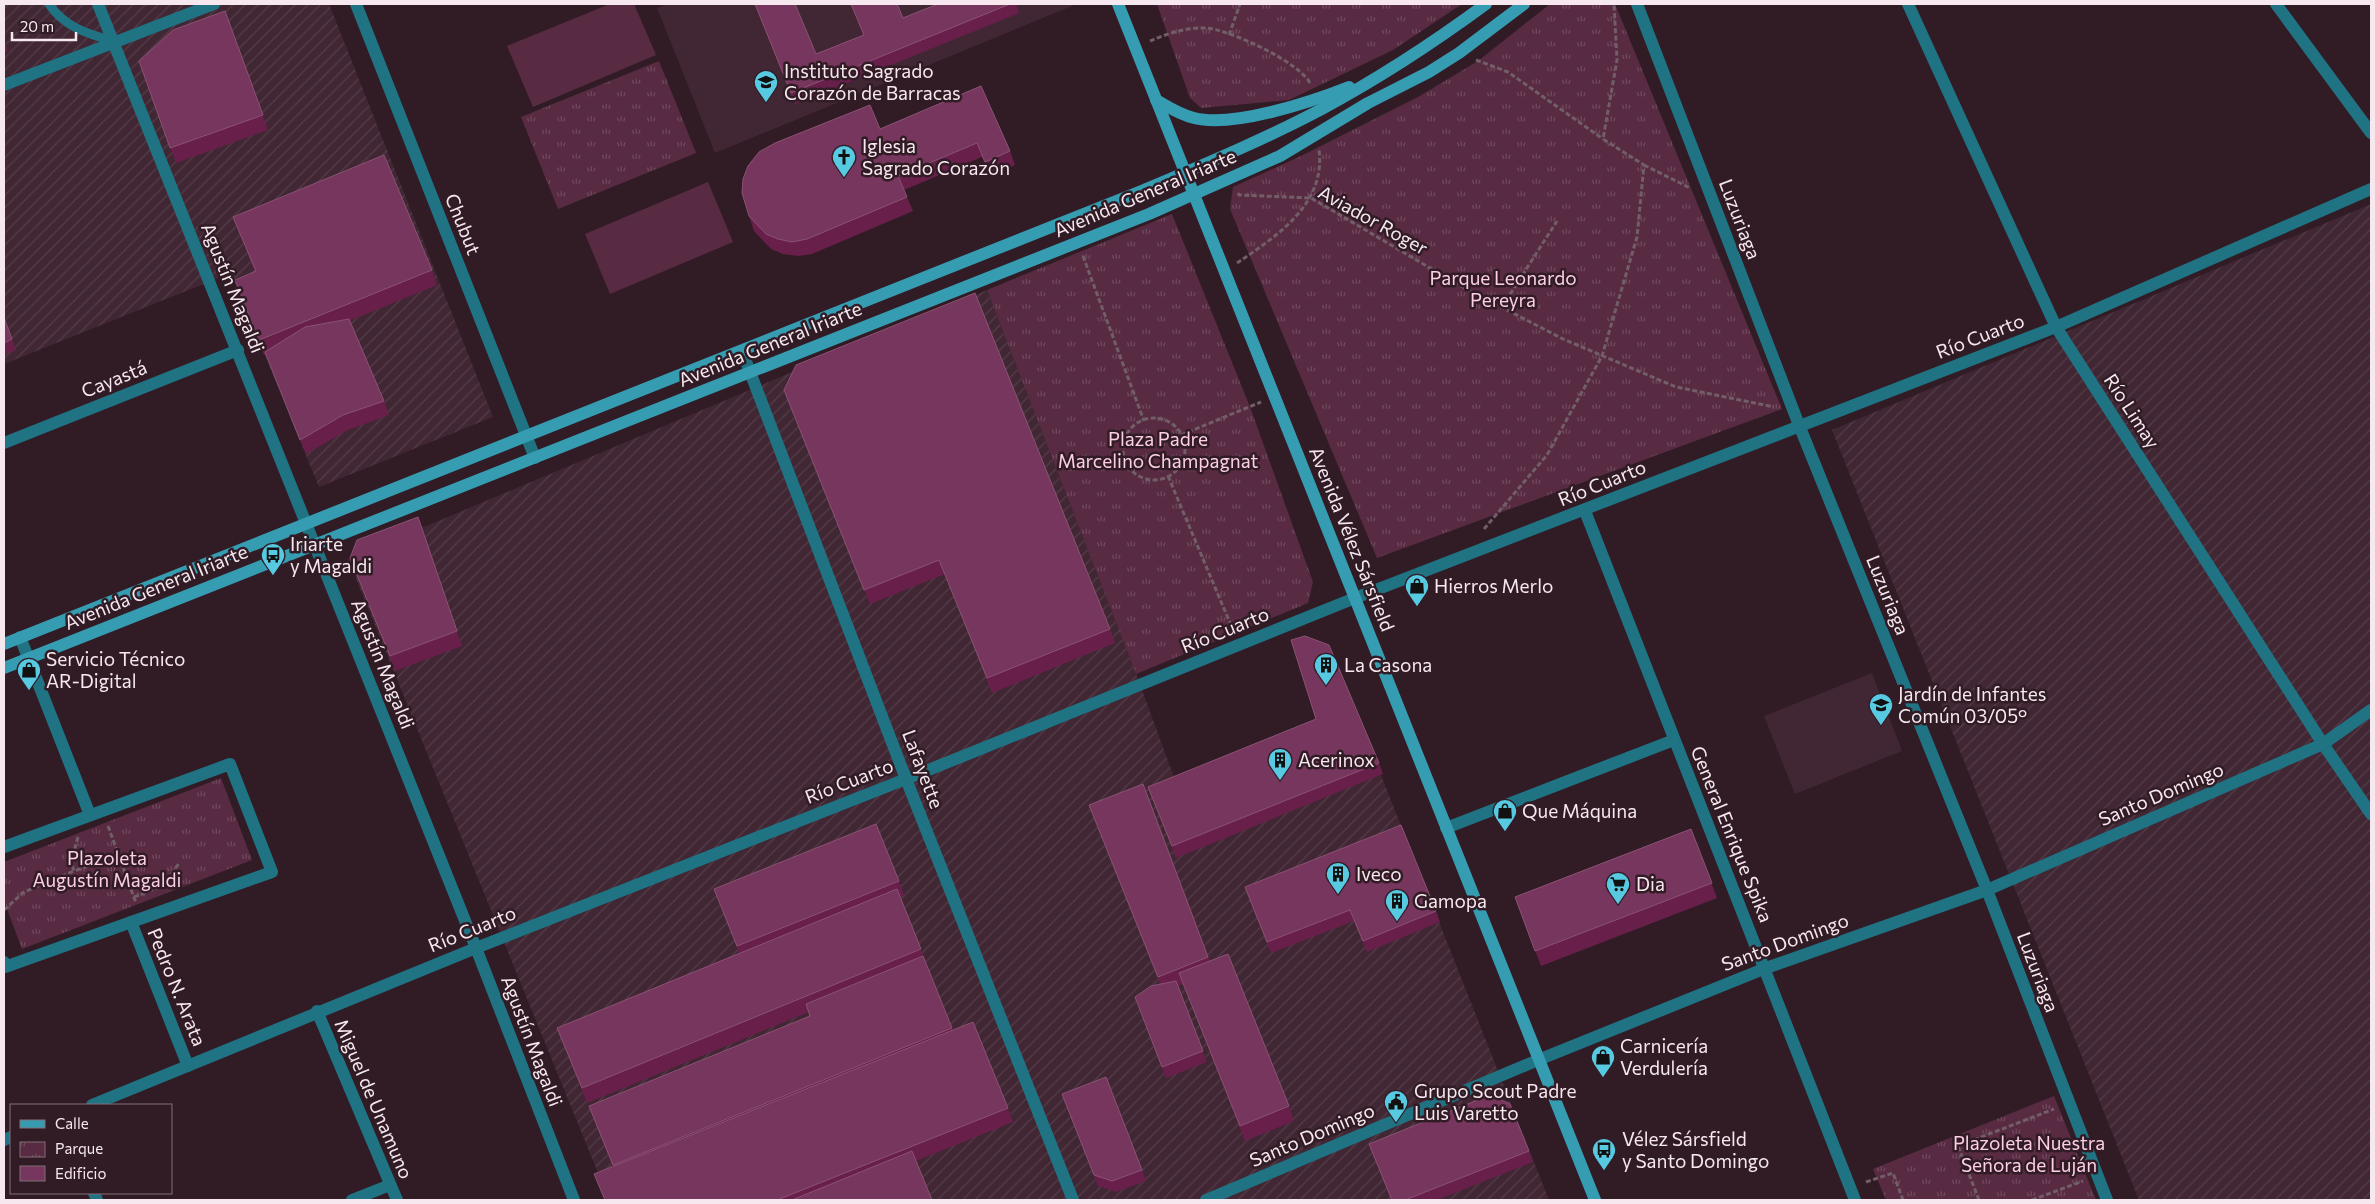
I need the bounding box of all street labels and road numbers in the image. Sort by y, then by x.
street label: Avenida General Iriarte [1050,144,1239,241]
street label: Luzuriaga [1715,175,1766,262]
street label: Aviador Roger [1314,180,1432,259]
street label: Chubut [441,190,486,258]
street label: Agustín Magaldi [197,219,270,356]
street label: Avenida General Iriarte [675,296,865,391]
street label: Río Cuarto [1932,308,2027,363]
street label: Cayastá [78,355,150,402]
street label: Río Limay [2100,369,2165,453]
street label: Avenida Vélez Sársfield [1305,443,1400,634]
street label: Río Cuarto [1554,454,1649,511]
street label: Avenida General Iriarte [61,539,251,634]
street label: Luzuriaga [1862,552,1915,638]
street label: Agustín Magaldi [347,595,420,732]
street label: Río Cuarto [1177,601,1272,658]
street label: Lafayette [898,726,949,812]
street label: General Enrique Spika [1687,742,1778,925]
street label: Río Cuarto [801,753,896,808]
street label: Santo Domingo [2095,757,2227,830]
street label: Río Cuarto [424,900,519,957]
street label: Santo Domingo [1718,908,1852,975]
street label: Pedro N. Arata [143,924,212,1049]
street label: Luzuriaga [2013,928,2064,1015]
street label: Agustín Magaldi [497,972,568,1109]
street label: Miguel de Unamuno [330,1015,419,1182]
street label: Santo Domingo [1246,1098,1378,1171]

